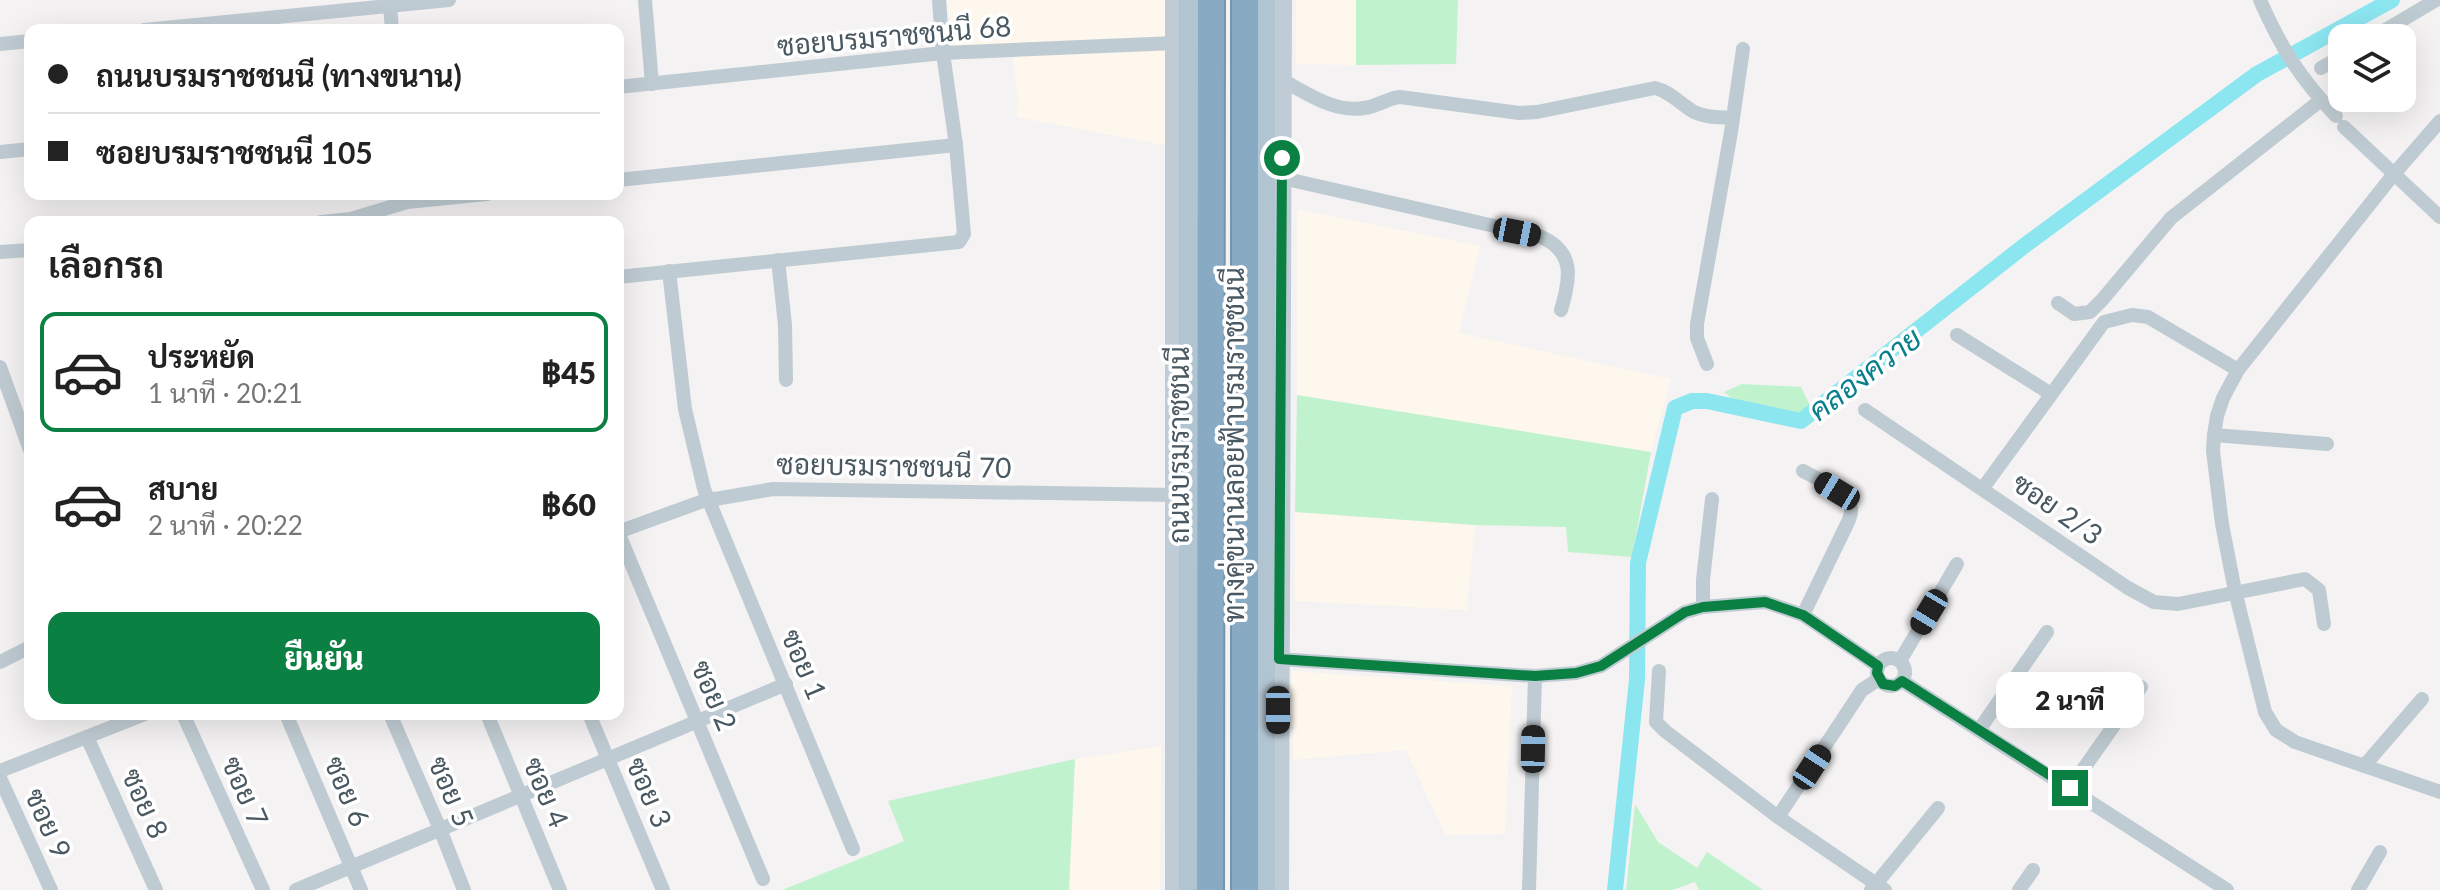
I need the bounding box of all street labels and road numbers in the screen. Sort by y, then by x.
street label: ซอยบรมราชชนนี 68 [776,8,1012,62]
street label: ทางคู่ขนานลอยฟ้าบรมราชชนนี [1216,267,1254,623]
street label: ถนนบรมราชชนนี [1161,346,1195,544]
street label: ซอยบรมราชชนนี 70 [776,446,1012,484]
street label: ซอย 2/3 [2006,465,2110,551]
street label: ซอย 1 [775,624,835,704]
street label: ซอย 2 [685,655,745,735]
street label: ซอย 7 [216,751,276,831]
street label: ซอย 6 [318,751,378,831]
street label: ซอย 5 [422,751,482,831]
street label: ซอย 4 [517,752,577,832]
street label: ซอย 3 [620,752,680,832]
street label: ซอย 8 [116,763,176,843]
street label: ซอย 9 [19,783,79,863]

